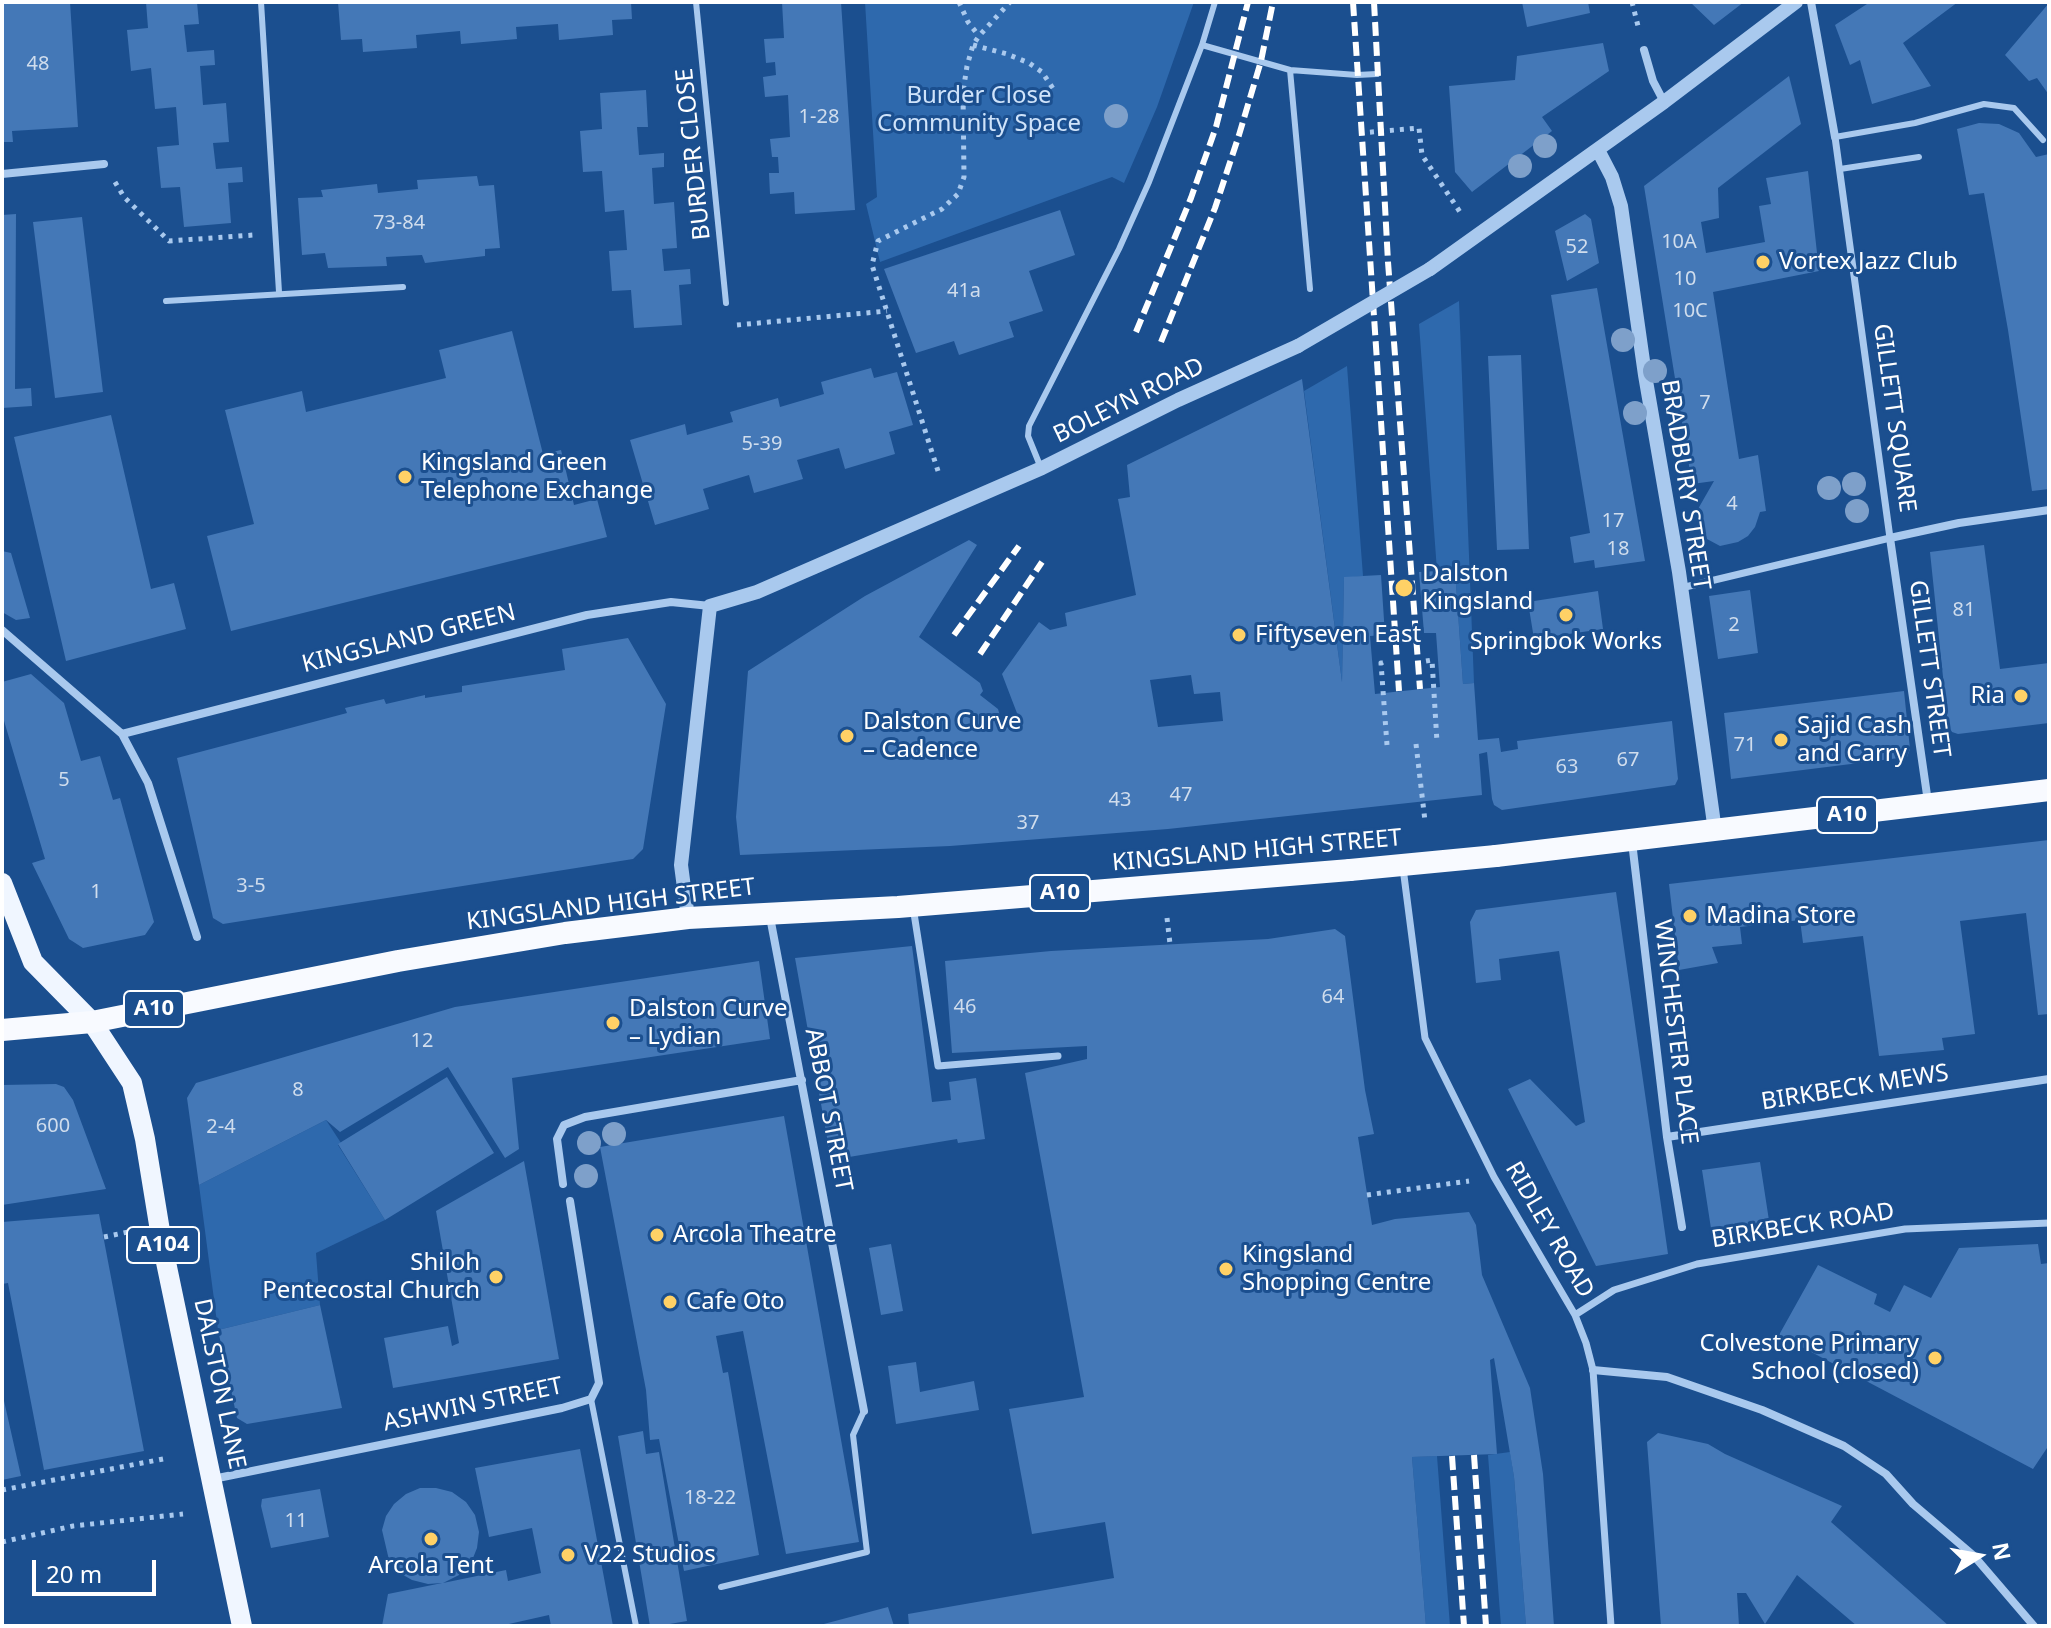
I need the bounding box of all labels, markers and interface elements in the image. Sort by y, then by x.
house number: 48 [27,52,49,76]
street label: BURDER CLOSE [671,67,717,241]
park label: Burder Close Community Space [877,82,1081,138]
house number: 1-28 [799,105,839,129]
house number: 73-84 [373,211,425,235]
house number: 10A [1661,230,1697,254]
house number: 52 [1566,235,1588,259]
place label: Vortex Jazz Club [1779,248,1958,276]
marker: Vortex Jazz Club [1754,253,1772,271]
house number: 10 [1674,267,1696,291]
house number: 41a [947,279,981,303]
house number: 10C [1672,299,1708,323]
street label: GILLETT SQUARE [1866,322,1922,514]
street label: BOLEYN ROAD [1049,352,1209,450]
street label: BRADBURY STREET [1654,378,1716,592]
house number: 7 [1699,391,1711,415]
house number: 5-39 [742,432,782,456]
place label: Kingsland Green Telephone Exchange [421,449,653,505]
marker: Kingsland Green Telephone Exchange [396,468,414,486]
house number: 4 [1726,492,1738,516]
house number: 17 [1602,509,1624,533]
house number: 18 [1607,537,1629,561]
place label: Dalston Kingsland [1422,560,1533,616]
marker: Dalston Kingsland [1393,577,1415,599]
street label: GILLETT STREET [1902,578,1956,760]
house number: 81 [1953,598,1975,622]
street label: KINGSLAND GREEN [299,599,519,679]
marker: Springbok Works [1557,606,1575,624]
house number: 2 [1728,613,1740,637]
place label: Fiftyseven East [1255,621,1421,649]
marker: Fiftyseven East [1230,626,1248,644]
place label: Springbok Works [1470,628,1662,656]
place label: Ria [1970,682,2005,710]
marker: Ria [2012,687,2030,705]
place label: Dalston Curve – Cadence [863,708,1022,764]
place label: Sajid Cash and Carry [1797,712,1912,768]
marker: Dalston Curve – Cadence [838,727,856,745]
marker: Sajid Cash and Carry [1772,731,1790,749]
house number: 71 [1734,733,1756,757]
house number: 67 [1617,748,1639,772]
house number: 63 [1556,755,1578,779]
house number: 5 [58,768,70,792]
house number: 47 [1170,783,1192,807]
house number: 43 [1109,788,1131,812]
road number: A10 [1817,797,1877,833]
house number: 37 [1017,811,1039,835]
street label: KINGSLAND HIGH STREET [1111,824,1403,878]
street label: KINGSLAND HIGH STREET [465,873,757,937]
house number: 3-5 [236,874,266,898]
road number: A10 [1030,875,1090,911]
house number: 1 [90,880,102,904]
place label: Madina Store [1706,902,1856,930]
marker: Madina Store [1681,907,1699,925]
street label: WINCHESTER PLACE [1647,918,1703,1146]
house number: 64 [1322,985,1344,1009]
road number: A10 [124,991,184,1027]
place label: Dalston Curve – Lydian [629,995,788,1051]
house number: 46 [954,995,976,1019]
marker: Dalston Curve – Lydian [604,1014,622,1032]
street label: ABBOT STREET [798,1026,858,1194]
house number: 12 [411,1029,433,1053]
street label: BIRKBECK MEWS [1759,1059,1951,1117]
house number: 8 [292,1078,304,1102]
house number: 600 [36,1114,70,1138]
house number: 2-4 [206,1115,236,1139]
street label: RIDLEY ROAD [1498,1157,1600,1303]
street label: BIRKBECK ROAD [1709,1197,1897,1255]
place label: Arcola Theatre [673,1221,837,1249]
marker: Arcola Theatre [648,1226,666,1244]
road number: A104 [127,1227,199,1263]
place label: Kingsland Shopping Centre [1242,1241,1431,1297]
place label: Shiloh Pentecostal Church [262,1249,480,1305]
marker: Kingsland Shopping Centre [1217,1260,1235,1278]
marker: Shiloh Pentecostal Church [487,1268,505,1286]
place label: Cafe Oto [686,1288,785,1316]
marker: Cafe Oto [661,1293,679,1311]
street label: DALSTON LANE [187,1296,251,1472]
place label: Colvestone Primary School (closed) [1699,1330,1919,1386]
marker: Colvestone Primary School (closed) [1926,1349,1944,1367]
street label: ASHWIN STREET [381,1372,565,1438]
house number: 18-22 [684,1486,736,1510]
house number: 11 [285,1509,307,1533]
north arrow [1939,1516,2019,1596]
marker: Arcola Tent [422,1530,440,1548]
text: N [1986,1540,2019,1563]
place label: V22 Studios [584,1541,716,1569]
scale bar [36,1544,160,1594]
marker: V22 Studios [559,1546,577,1564]
place label: Arcola Tent [368,1552,494,1580]
text: 20 m [46,1557,102,1590]

